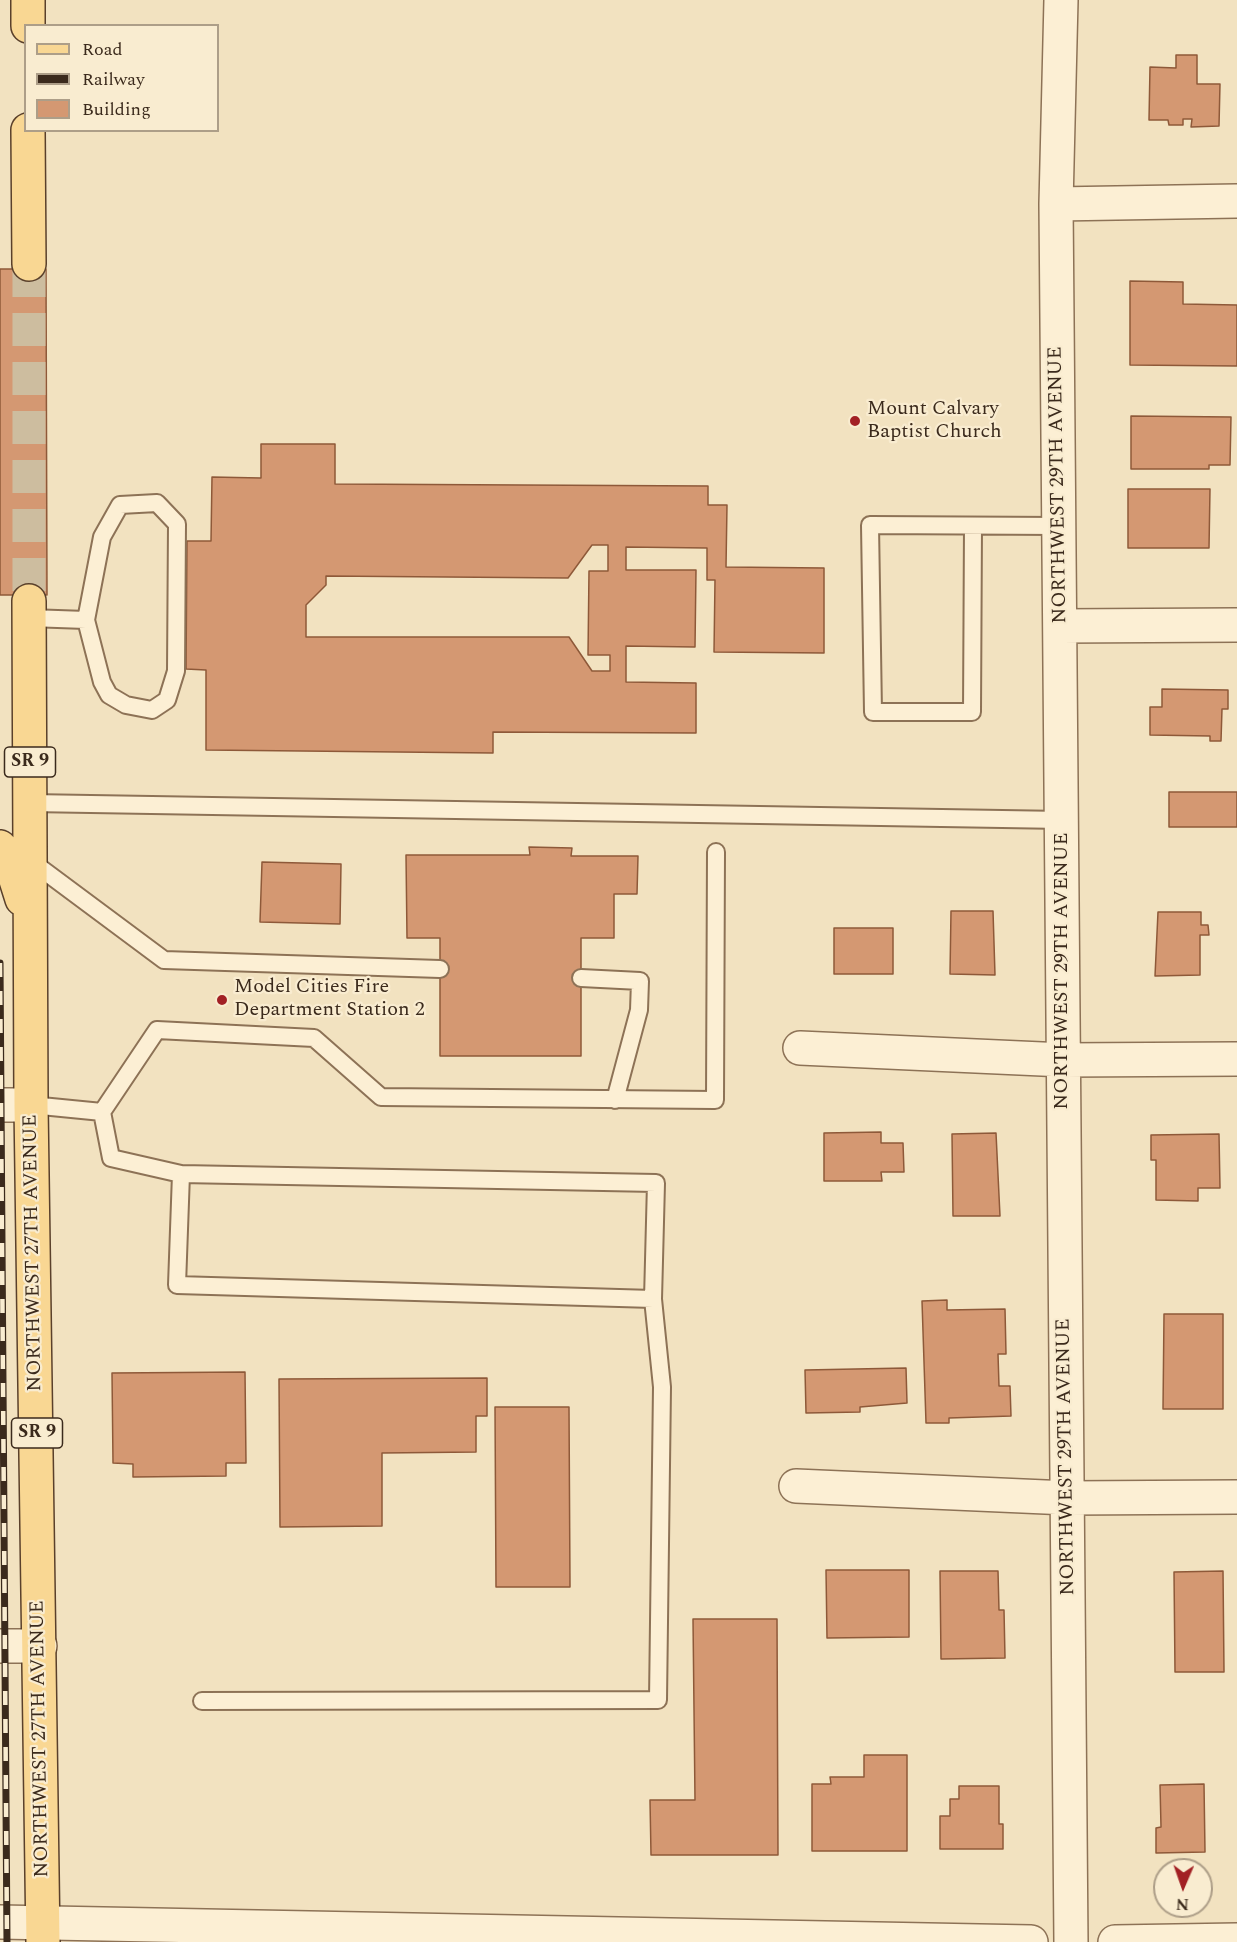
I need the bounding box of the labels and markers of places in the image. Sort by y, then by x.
place label: Mount Calvary Baptist Church [867,398,1002,445]
marker: Mount Calvary Baptist Church [848,414,862,428]
place label: Model Cities Fire Department Station 2 [234,976,425,1023]
marker: Model Cities Fire Department Station 2 [215,993,229,1007]

